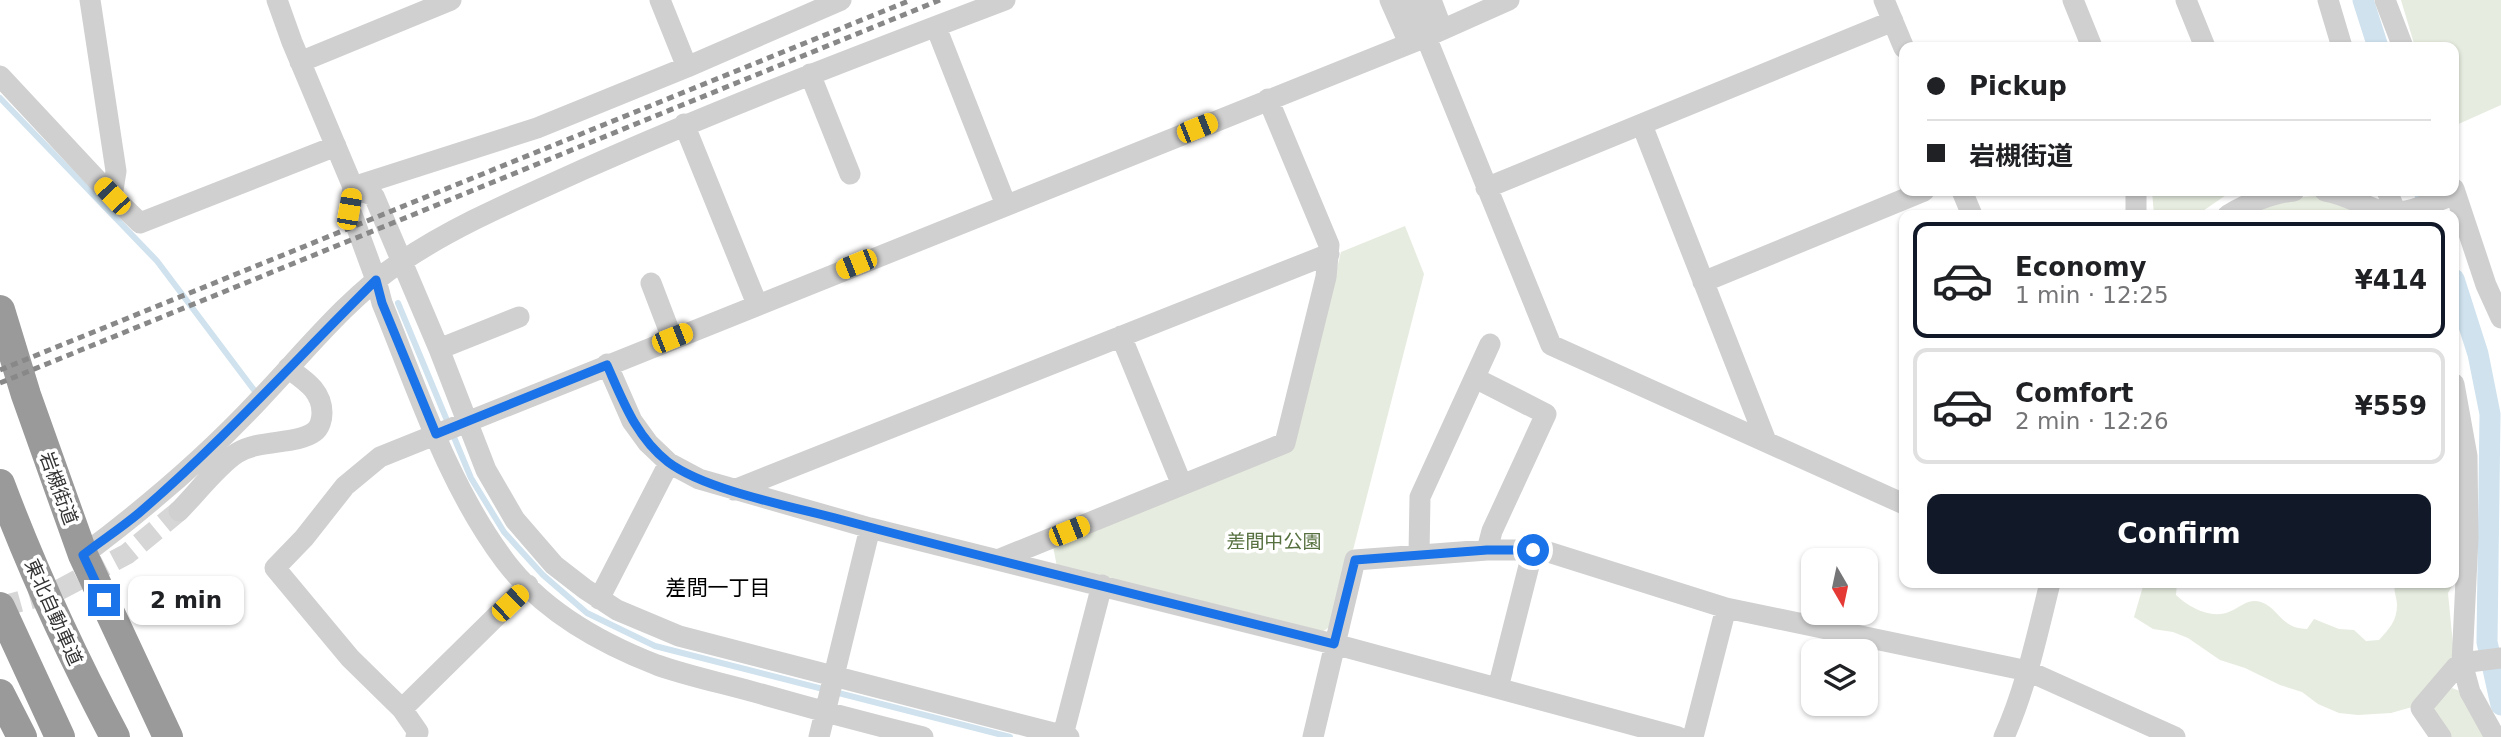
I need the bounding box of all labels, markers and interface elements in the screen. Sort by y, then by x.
text: Pickup [1969,71,2067,101]
car [1174,110,1221,146]
text: 岩槻街道 [1969,141,2073,171]
car [90,173,135,219]
car [336,186,363,232]
car [833,246,880,282]
icon: car [1931,249,1994,312]
text: Economy [2015,252,2146,282]
text: ¥414 [2355,265,2427,295]
text: 1 min · 12:25 [2015,282,2169,308]
car [649,320,696,356]
icon: car [1931,375,1994,438]
text: Comfort [2015,378,2133,408]
text: ¥559 [2355,391,2427,421]
text: 2 min · 12:26 [2015,408,2169,434]
street label: 岩槻街道 [36,449,82,527]
button: Confirm [1927,494,2431,574]
car [1046,513,1093,549]
park label: 差間中公園 [1226,530,1322,552]
route start [1517,534,1549,566]
north arrow [1801,548,1878,625]
map controls [1801,548,1878,716]
street label: 東北自動車道 [21,555,87,669]
callout: 2 min [128,576,244,624]
district label: 差間一丁目 [666,576,771,600]
car [488,581,533,625]
route end [88,584,120,616]
text: 2 min [150,587,222,613]
button: layers [1801,639,1878,716]

